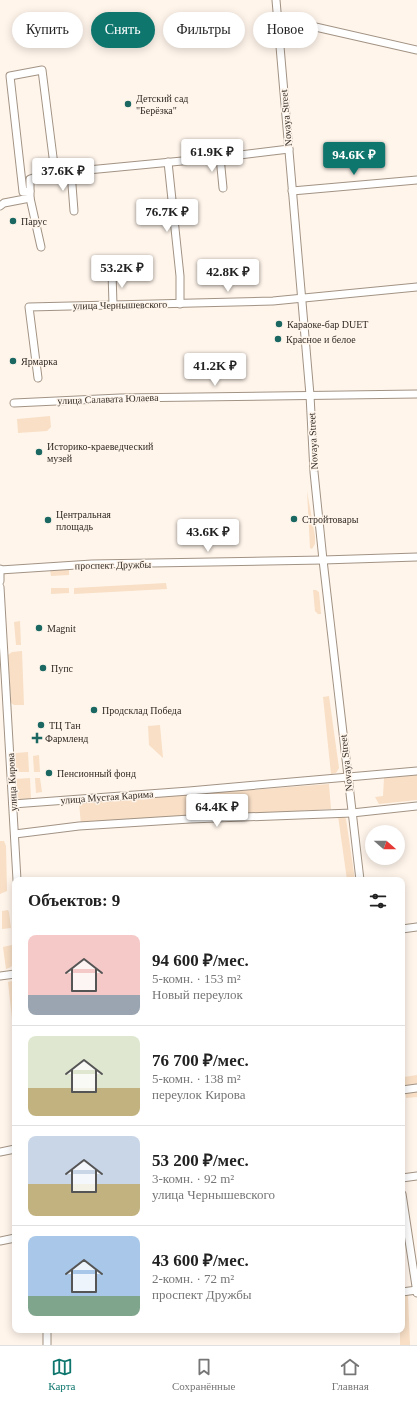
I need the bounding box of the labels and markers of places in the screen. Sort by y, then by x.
place label: Детский сад "Берёзка" [136,93,188,116]
marker: Детский сад "Берёзка" [123,99,133,109]
pin: 61.9K ₽ [175,139,249,173]
pin: 94.6K ₽ [317,142,391,176]
pin: 37.6K ₽ [26,158,100,192]
pin: 76.7K ₽ [130,199,204,233]
marker: Парус [8,216,18,226]
place label: Парус [21,216,48,227]
pin: 53.2K ₽ [85,255,159,289]
pin: 42.8K ₽ [191,259,265,293]
marker: Караоке-бар DUET [274,319,284,329]
place label: Караоке-бар DUET [287,319,368,330]
marker: Красное и белое [273,334,283,344]
place label: Красное и белое [286,334,356,345]
pin: 41.2K ₽ [178,353,252,387]
marker: Ярмарка [8,356,18,366]
place label: Ярмарка [21,356,58,367]
place label: Историко-краеведческий музей [47,441,154,464]
marker: Историко-краеведческий музей [34,447,44,457]
place label: Центральная площадь [56,509,111,532]
marker: Стройтовары [289,514,299,524]
place label: Стройтовары [302,514,359,525]
marker: Центральная площадь [43,515,53,525]
pin: 43.6K ₽ [171,519,245,553]
marker: Magnit [34,623,44,633]
place label: Magnit [47,623,76,634]
marker: Пупс [38,663,48,673]
place label: Пупс [51,663,74,674]
marker: Продсклад Победа [89,705,99,715]
place label: Продсклад Победа [102,705,182,716]
marker: ТЦ Тан [36,720,46,730]
place label: ТЦ Тан [49,720,81,731]
marker: Фармленд [32,733,42,743]
place label: Фармленд [45,733,88,744]
marker: Пенсионный фонд [44,768,54,778]
place label: Пенсионный фонд [57,768,136,779]
pin: 64.4K ₽ [180,794,254,828]

